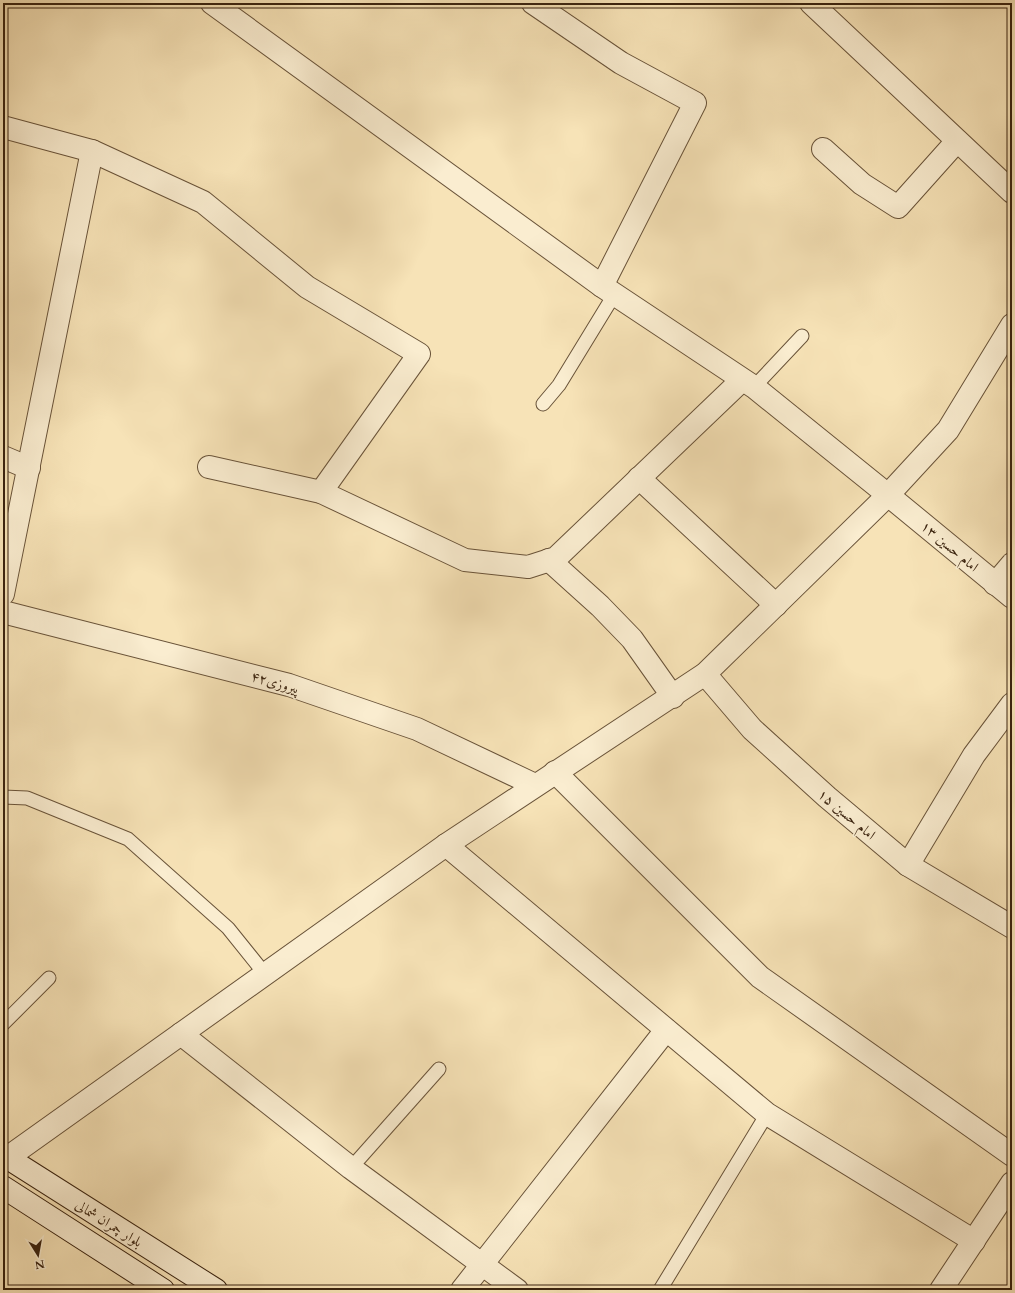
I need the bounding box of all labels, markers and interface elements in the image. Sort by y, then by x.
street label: امام حسین ۱۳ [915,517,982,578]
street label: پیروزی۴۲ [249,667,302,700]
street label: امام حسین ۱۵ [812,785,879,846]
street label: بلوار چمران شمالی [72,1195,146,1252]
north arrow [18,1235,58,1275]
text: N [33,1256,46,1273]

